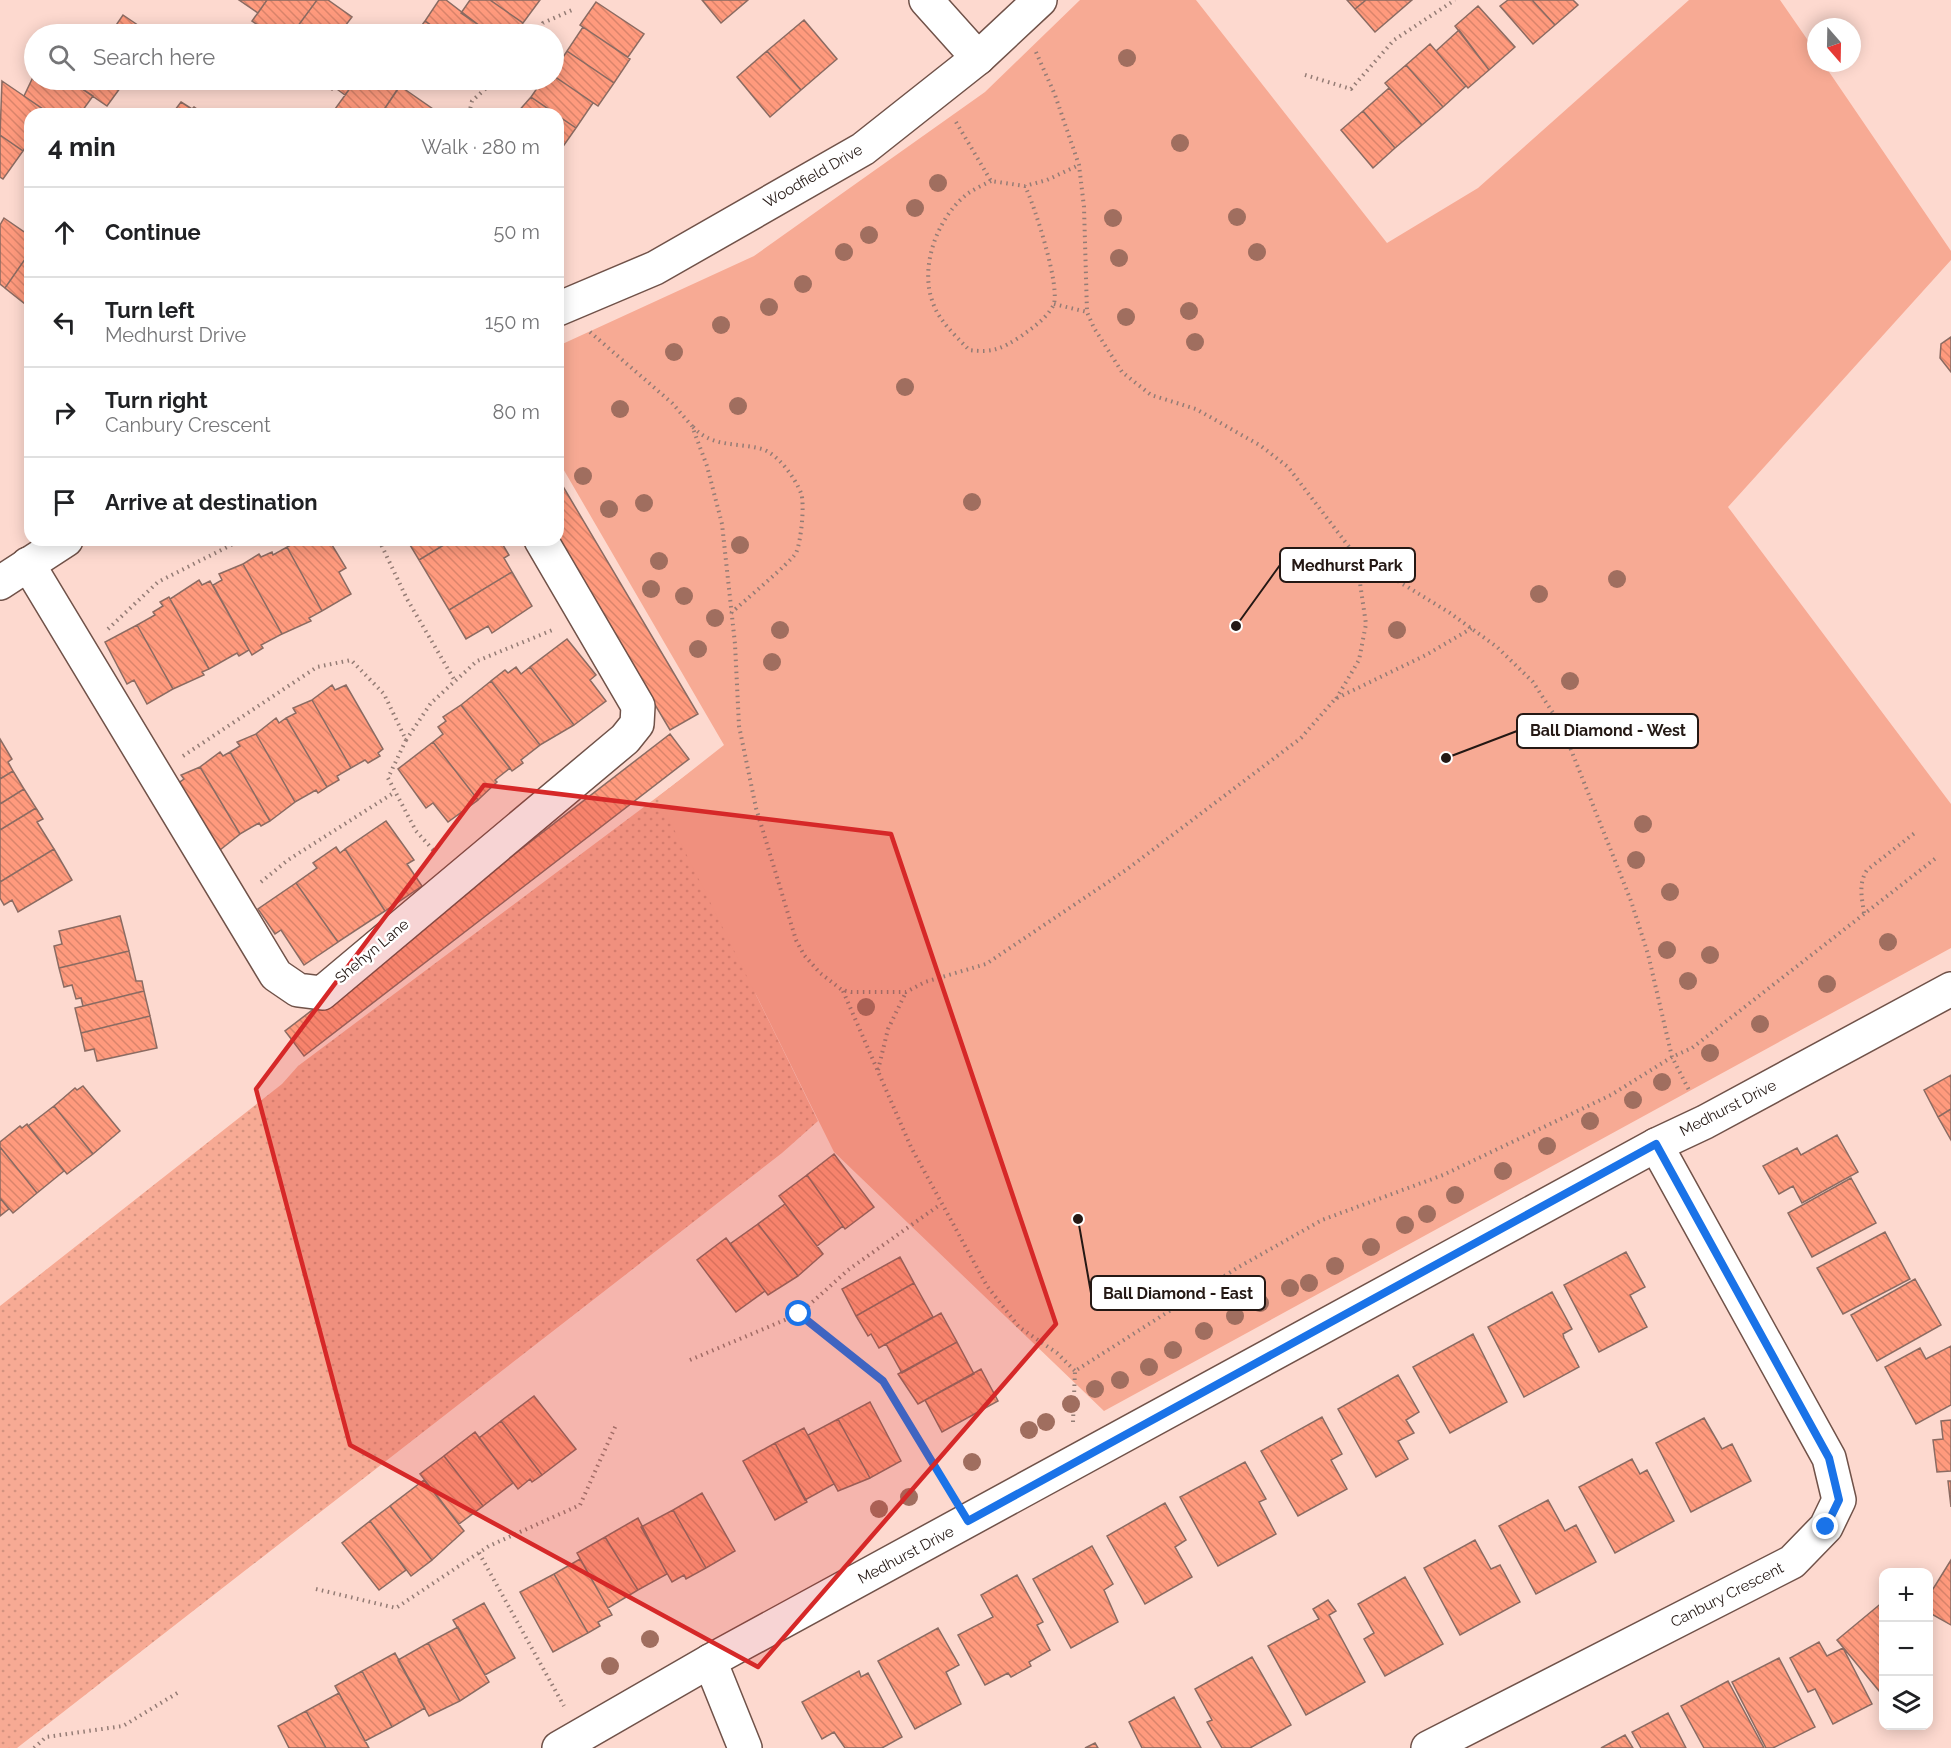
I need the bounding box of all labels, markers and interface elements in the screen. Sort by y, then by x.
north arrow [1807,18,1861,72]
search box [24,24,564,90]
icon: search [45,41,78,74]
text: Search here [93,44,215,70]
text: 4 min [48,132,116,162]
text: Walk · 280 m [421,135,540,159]
street label: Woodfield Drive [760,140,866,212]
icon: ahead [48,216,81,249]
text: Continue [105,219,201,245]
text: 50 m [493,220,540,244]
text: Turn left [105,297,195,323]
icon: left [48,306,81,339]
text: 150 m [485,310,540,334]
text: Medhurst Drive [105,323,246,347]
text: Turn right [105,387,208,413]
icon: right [48,396,81,429]
text: 80 m [492,400,540,424]
text: Canbury Crescent [105,413,271,437]
icon: arrive [48,486,81,519]
text: Arrive at destination [105,489,318,515]
callout: Medhurst Park [1280,548,1415,582]
text: Medhurst Park [1291,556,1403,575]
callout: Ball Diamond - West [1517,714,1698,748]
text: Ball Diamond - West [1530,721,1686,740]
street label: Shehyn Lane [332,915,413,987]
street label: Medhurst Drive [1677,1076,1779,1140]
callout: Ball Diamond - East [1091,1276,1265,1310]
text: Ball Diamond - East [1103,1284,1253,1303]
route start [785,1300,811,1326]
route end [1812,1513,1838,1539]
street label: Medhurst Drive [855,1522,957,1588]
street label: Canbury Crescent [1668,1559,1786,1631]
map controls [1879,1568,1933,1730]
button: + [1879,1568,1933,1622]
button: − [1879,1622,1933,1676]
button: layers [1879,1676,1933,1730]

